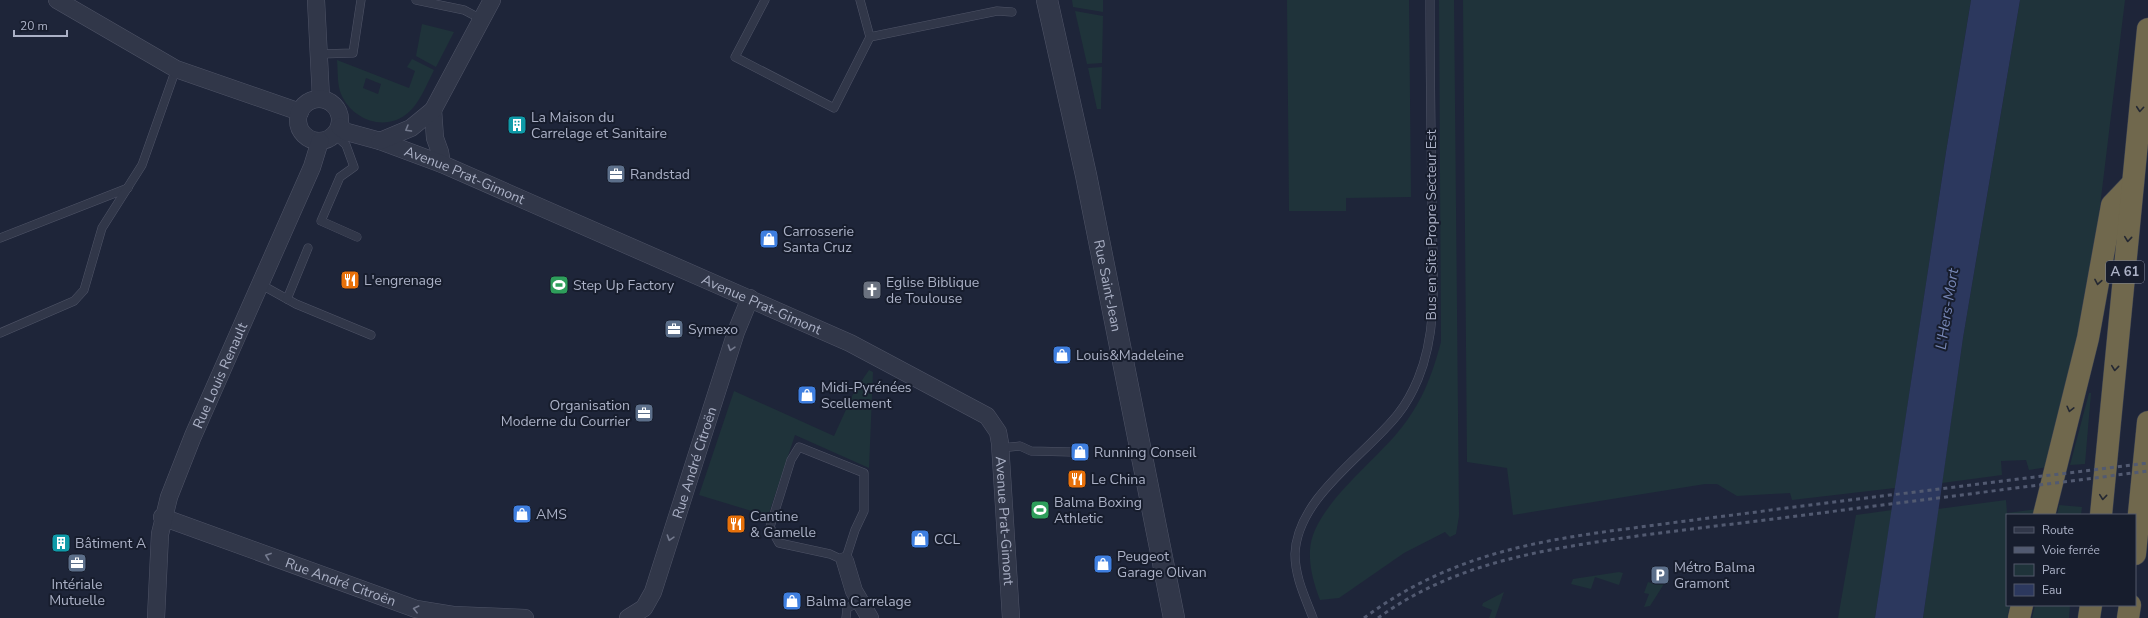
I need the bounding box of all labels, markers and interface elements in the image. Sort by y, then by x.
scale bar [14,12,67,38]
text: 20 m [20,18,48,34]
one-way arrow [2136,106,2145,112]
place label: La Maison du Carrelage et Sanitaire [531,108,667,143]
building icon: La Maison du Carrelage et Sanitaire [506,114,528,136]
one-way arrow [405,124,412,131]
street label: Bus en Site Propre Secteur Est [1422,129,1441,320]
street label: Avenue Prat-Gimont [402,141,528,209]
office icon: Randstad [605,163,627,185]
place label: Randstad [630,165,690,184]
place label: Carrosserie Santa Cruz [783,222,854,257]
shop icon: Carrosserie Santa Cruz [758,228,780,250]
one-way arrow [2124,236,2133,242]
street label: Rue Saint-Jean [1090,238,1126,333]
road number: A 61 [2106,261,2144,283]
water label: L'Hers-Mort [1931,266,1963,351]
restaurant icon: L'engrenage [339,269,361,291]
street label: Avenue Prat-Gimont [699,270,825,339]
place label: L'engrenage [364,271,442,290]
place label: Eglise Biblique de Toulouse [886,273,979,308]
sports icon: Step Up Factory [548,274,570,296]
place label: Step Up Factory [573,276,675,295]
church icon: Eglise Biblique de Toulouse [861,279,883,301]
one-way arrow [2094,279,2103,285]
office icon: Symexo [663,318,685,340]
street label: Rue Louis Renault [188,319,252,431]
place label: Symexo [688,320,738,339]
one-way arrow [727,344,736,351]
shop icon: Louis&Madeleine [1051,344,1073,366]
place label: Louis&Madeleine [1076,346,1184,365]
one-way arrow [2111,365,2120,371]
place label: Midi-Pyrénées Scellement [821,378,912,413]
shop icon: Midi-Pyrénées Scellement [796,384,818,406]
place label: Organisation Moderne du Courrier [501,396,630,431]
office icon: Organisation Moderne du Courrier [633,402,655,424]
street label: Rue André Citroën [668,404,721,521]
one-way arrow [2067,406,2075,412]
shop icon: Running Conseil [1069,441,1091,463]
place label: Running Conseil [1094,443,1197,462]
street label: Avenue Prat-Gimont [991,455,1018,586]
restaurant icon: Le China [1066,468,1088,490]
place label: Le China [1091,470,1146,489]
place label: Balma Boxing Athletic [1054,493,1142,528]
one-way arrow [2098,494,2107,500]
sports icon: Balma Boxing Athletic [1029,499,1051,521]
shop icon: AMS [511,503,533,525]
place label: AMS [536,505,567,524]
place label: Cantine & Gamelle [750,507,816,542]
restaurant icon: Cantine & Gamelle [725,513,747,535]
legend [2006,514,2136,606]
text: Route [2042,522,2074,538]
shop icon: CCL [909,528,931,550]
place label: CCL [934,530,961,549]
building icon: Bâtiment A [50,532,72,554]
place label: Bâtiment A [75,534,146,553]
one-way arrow [666,535,675,542]
text: Voie ferrée [2041,542,2100,558]
place label: Peugeot Garage Olivan [1117,547,1207,582]
office icon: Intériale Mutuelle [66,552,88,574]
one-way arrow [264,552,271,560]
street label: Rue André Citroën [283,553,399,610]
shop icon: Peugeot Garage Olivan [1092,553,1114,575]
place label: Métro Balma Gramont [1674,558,1755,593]
text: Parc [2042,562,2066,578]
parking icon: Métro Balma Gramont [1649,564,1671,586]
place label: Intériale Mutuelle [49,575,105,610]
text: Eau [2042,582,2062,598]
shop icon: Balma Carrelage [781,590,803,612]
place label: Balma Carrelage [806,592,911,611]
one-way arrow [413,605,420,614]

